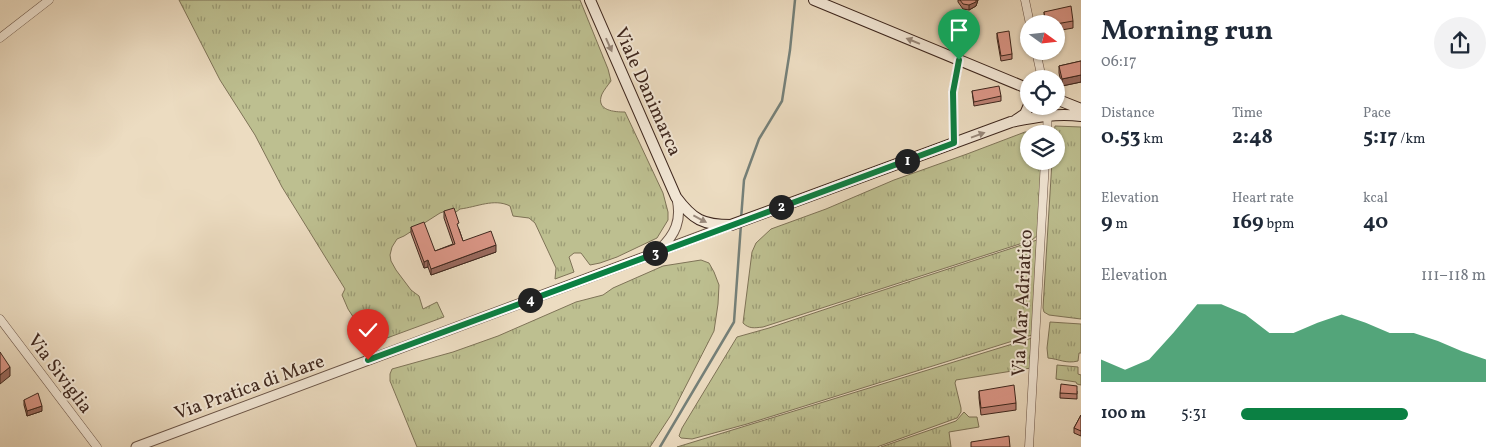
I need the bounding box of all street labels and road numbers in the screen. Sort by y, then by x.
street label: Viale Danimarca [607,23,687,160]
street label: Via Mar Adriatico [1006,229,1040,377]
street label: Via Siviglia [21,329,98,419]
street label: Via Pratica di Mare [171,349,328,427]

